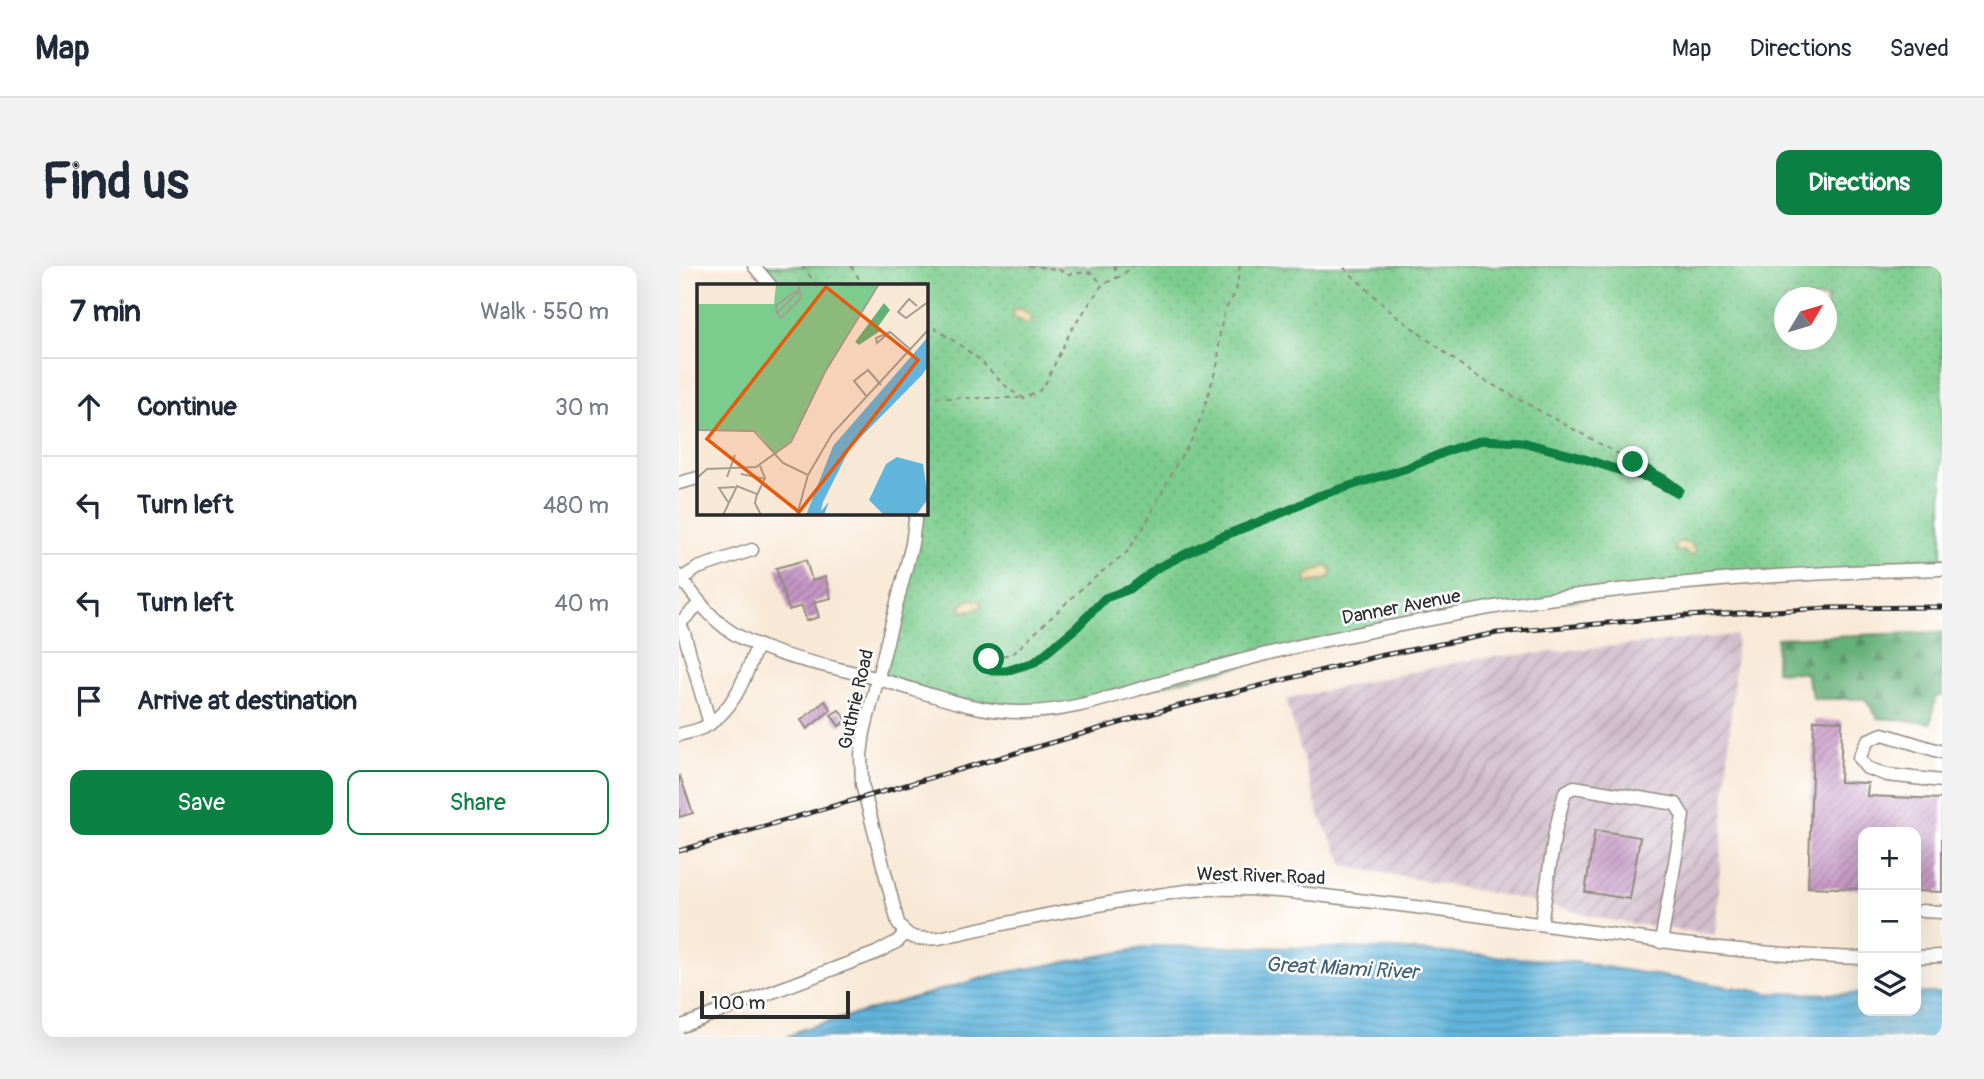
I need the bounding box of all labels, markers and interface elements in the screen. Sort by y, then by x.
text: Map [35,28,90,69]
text: Map [1672,34,1712,63]
text: Directions [1750,34,1851,63]
text: Saved [1889,34,1949,63]
button: Directions [1776,150,1942,215]
text: Find us [42,152,189,213]
inset map [697,284,927,514]
north arrow [1774,287,1837,350]
text: 7 min [70,293,141,330]
text: Walk · 550 m [480,297,609,326]
icon: ahead [70,388,108,426]
text: Continue [137,391,237,423]
text: 30 m [555,393,609,422]
route end [1617,446,1648,477]
icon: left [70,486,108,524]
text: Turn left [137,489,233,521]
text: 480 m [543,491,609,520]
icon: left [70,584,108,622]
street label: Danner Avenue [1340,584,1463,630]
text: Turn left [137,587,233,619]
text: 40 m [555,589,609,618]
route start [973,643,1004,674]
street label: Guthrie Road [833,647,879,751]
icon: arrive [70,682,108,720]
text: Arrive at destination [137,685,357,717]
button: Save [70,770,333,835]
button: Share [347,770,609,835]
map controls [1858,827,1921,1016]
button: + [1858,827,1921,890]
street label: West River Road [1196,862,1326,890]
button: − [1858,890,1921,953]
water label: Great Miami River [1265,951,1422,986]
button: layers [1858,953,1921,1016]
scale bar [700,988,851,1020]
text: 100 m [711,991,765,1015]

